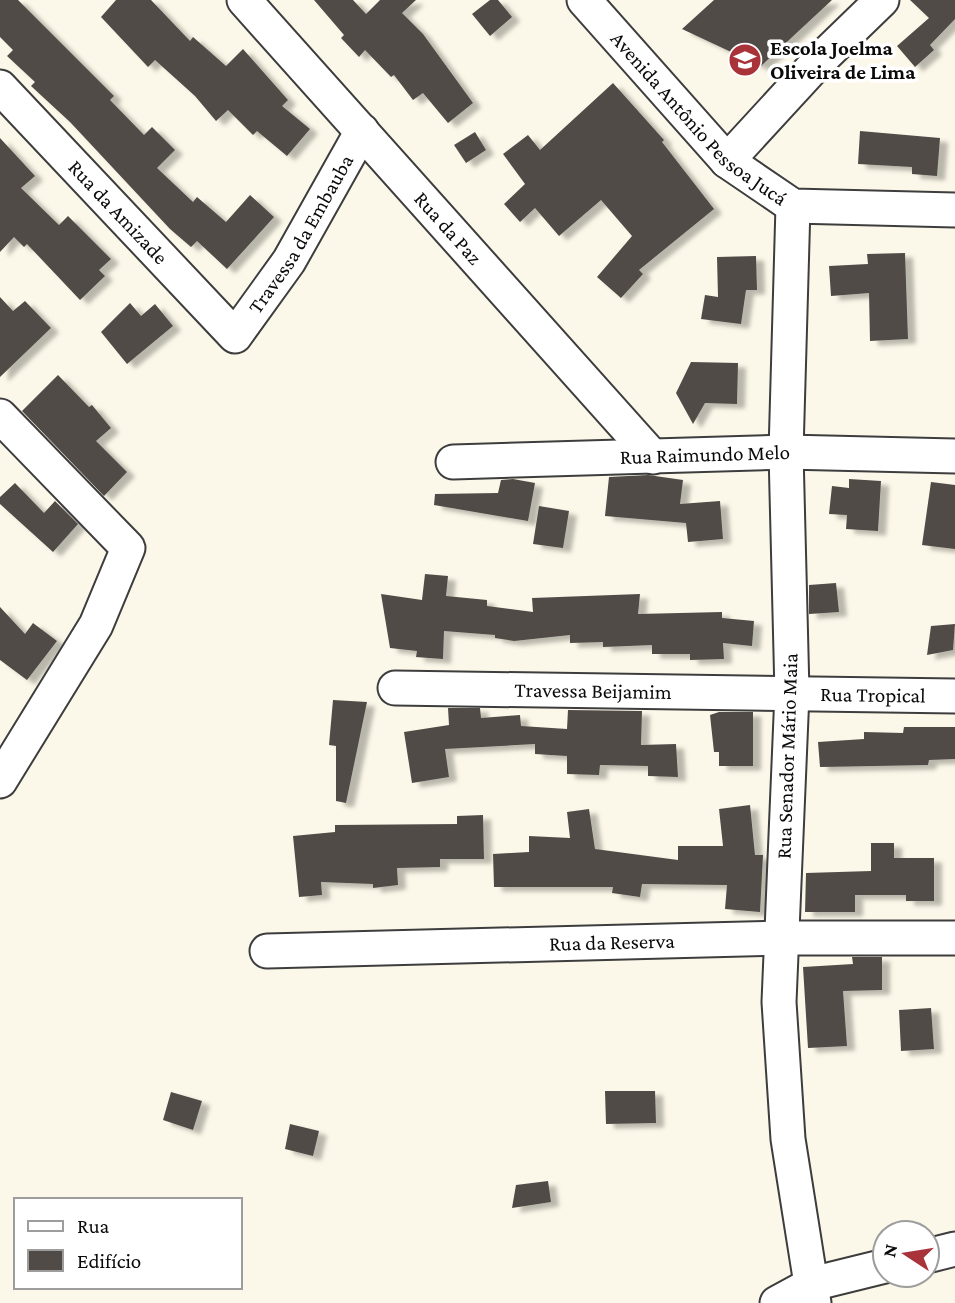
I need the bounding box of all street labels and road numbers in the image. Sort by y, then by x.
street label: Avenida Antônio Pessoa Jucá [606,27,792,211]
street label: Travessa da Embauba [243,150,359,318]
street label: Rua da Amizade [63,155,173,269]
street label: Rua da Paz [409,187,487,270]
street label: Rua Raimundo Melo [619,440,790,469]
street label: Rua Senador Mário Maia [771,652,803,859]
street label: Travessa Beijamim [514,678,672,704]
street label: Rua Tropical [820,682,926,708]
street label: Rua da Reserva [549,929,675,956]

